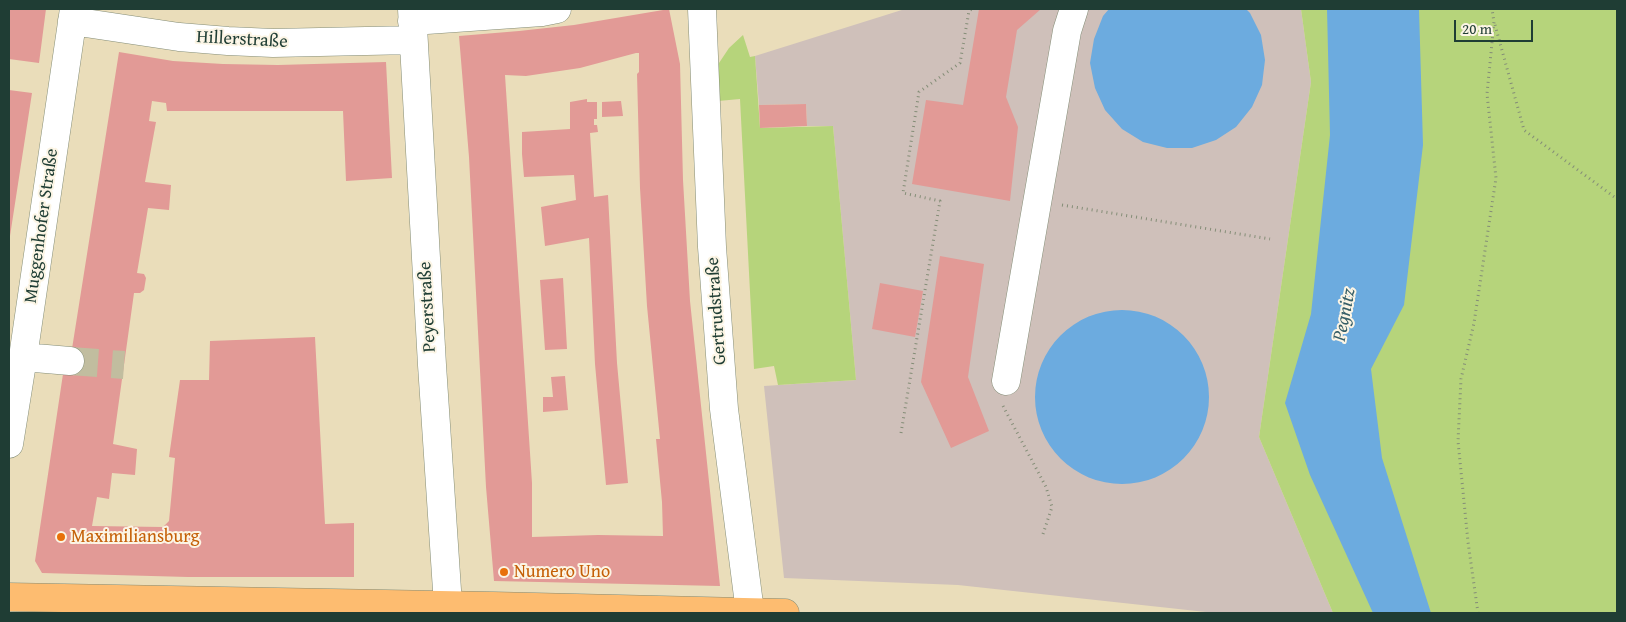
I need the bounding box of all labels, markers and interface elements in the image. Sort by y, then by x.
scale bar [1456,10,1535,42]
text: 20 m [1462,18,1492,39]
street label: Hillerstraße [196,27,288,53]
street label: Muggenhofer Straße [20,147,64,305]
street label: Gertrudstraße [702,256,732,366]
street label: Peyerstraße [415,261,441,353]
water label: Pegnitz [1329,287,1361,343]
place label: Maximiliansburg [71,526,200,548]
marker: Maximiliansburg [55,531,67,543]
place label: Numero Uno [514,561,610,583]
marker: Numero Uno [498,566,510,578]

